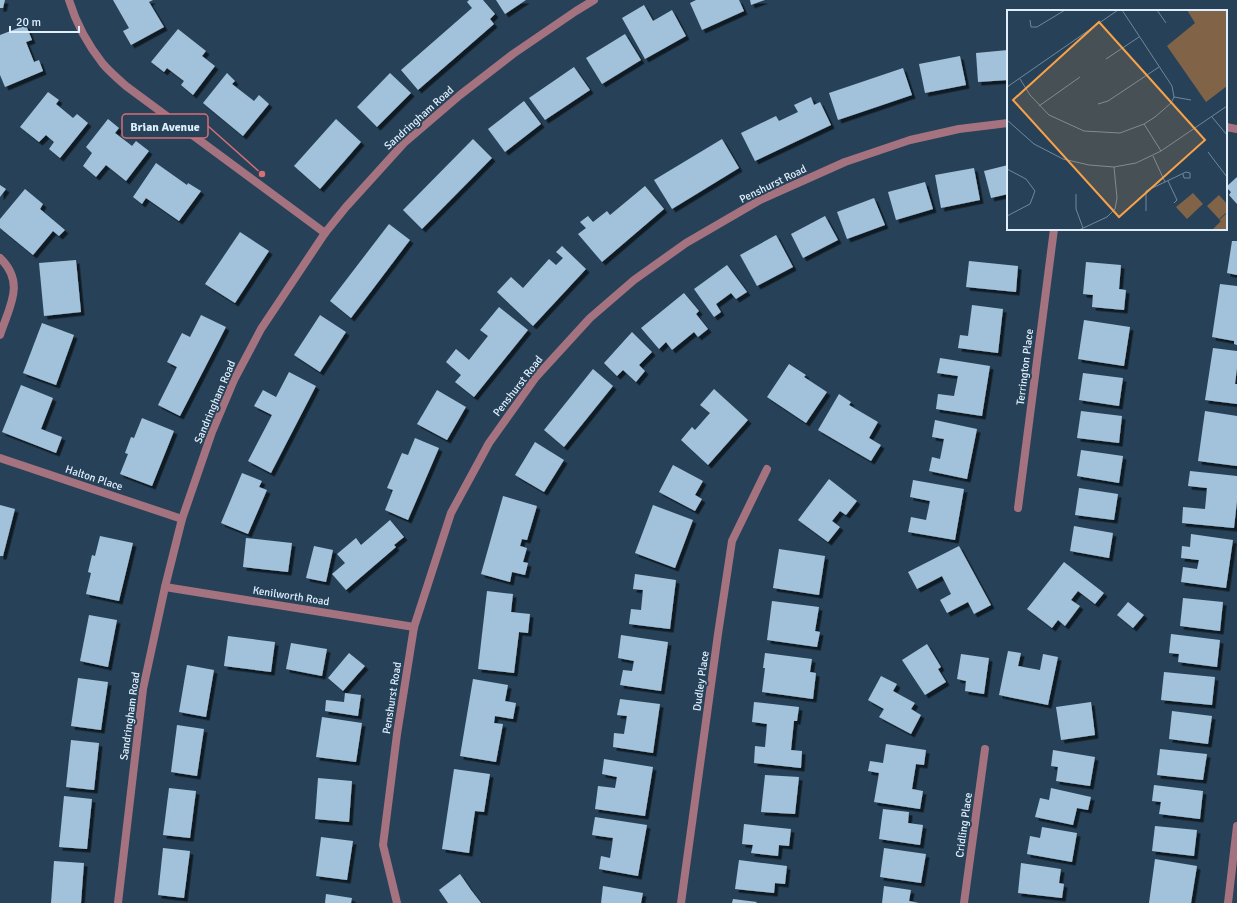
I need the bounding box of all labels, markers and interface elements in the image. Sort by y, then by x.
scale bar [10,8,79,34]
inset map [1007,10,1227,230]
text: 20 m [16,15,41,30]
street label: Sandringham Road [382,83,456,153]
callout: Brian Avenue [122,114,208,138]
text: Brian Avenue [130,120,200,135]
street label: Penshurst Road [737,162,809,206]
street label: Terrington Place [1014,328,1036,406]
street label: Penshurst Road [490,353,546,419]
street label: Sandringham Road [192,358,238,445]
street label: Halton Place [64,463,124,493]
street label: Kenilworth Road [252,584,331,609]
street label: Dudley Place [690,650,712,712]
street label: Penshurst Road [380,661,404,735]
street label: Sandringham Road [117,671,143,761]
street label: Cridling Place [953,792,975,858]

